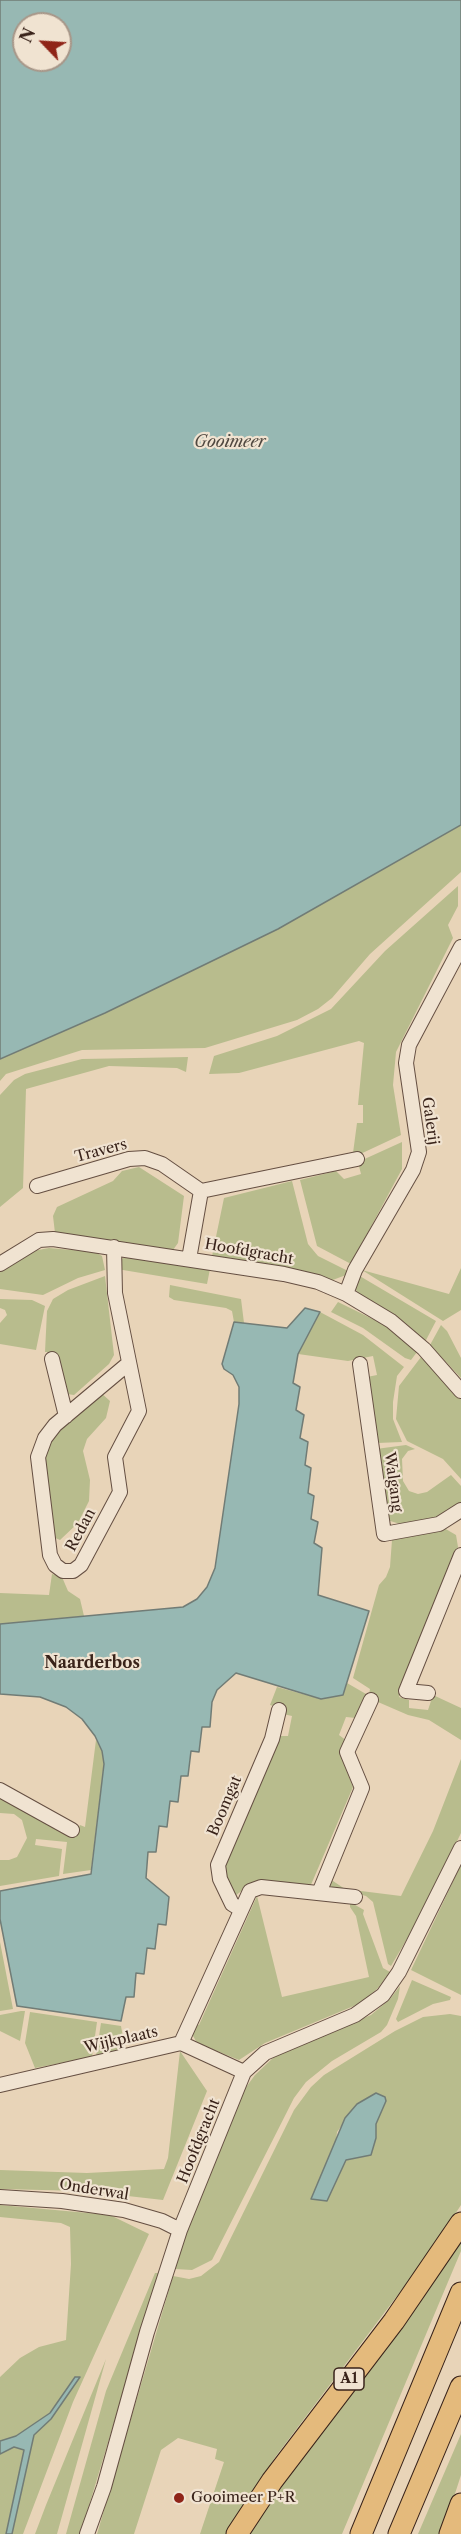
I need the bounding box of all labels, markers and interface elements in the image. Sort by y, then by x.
north arrow [12,12,72,72]
text: N [15,25,40,46]
water label: Gooimeer [194,432,266,452]
street label: Galerij [418,1096,442,1146]
street label: Travers [73,1135,129,1167]
street label: Hoofdgracht [203,1235,295,1269]
street label: Walgang [380,1451,406,1513]
street label: Redan [62,1506,100,1554]
district label: Naarderbos [44,1653,140,1673]
street label: Boomgat [204,1773,246,1839]
street label: Wijkplaats [82,2023,160,2057]
street label: Hoofdgracht [174,2096,224,2186]
street label: Onderwal [58,2176,130,2204]
road number: A1 [334,2368,364,2390]
place label: Gooimeer P+R [191,2489,295,2507]
marker: Gooimeer P+R [172,2491,186,2505]

